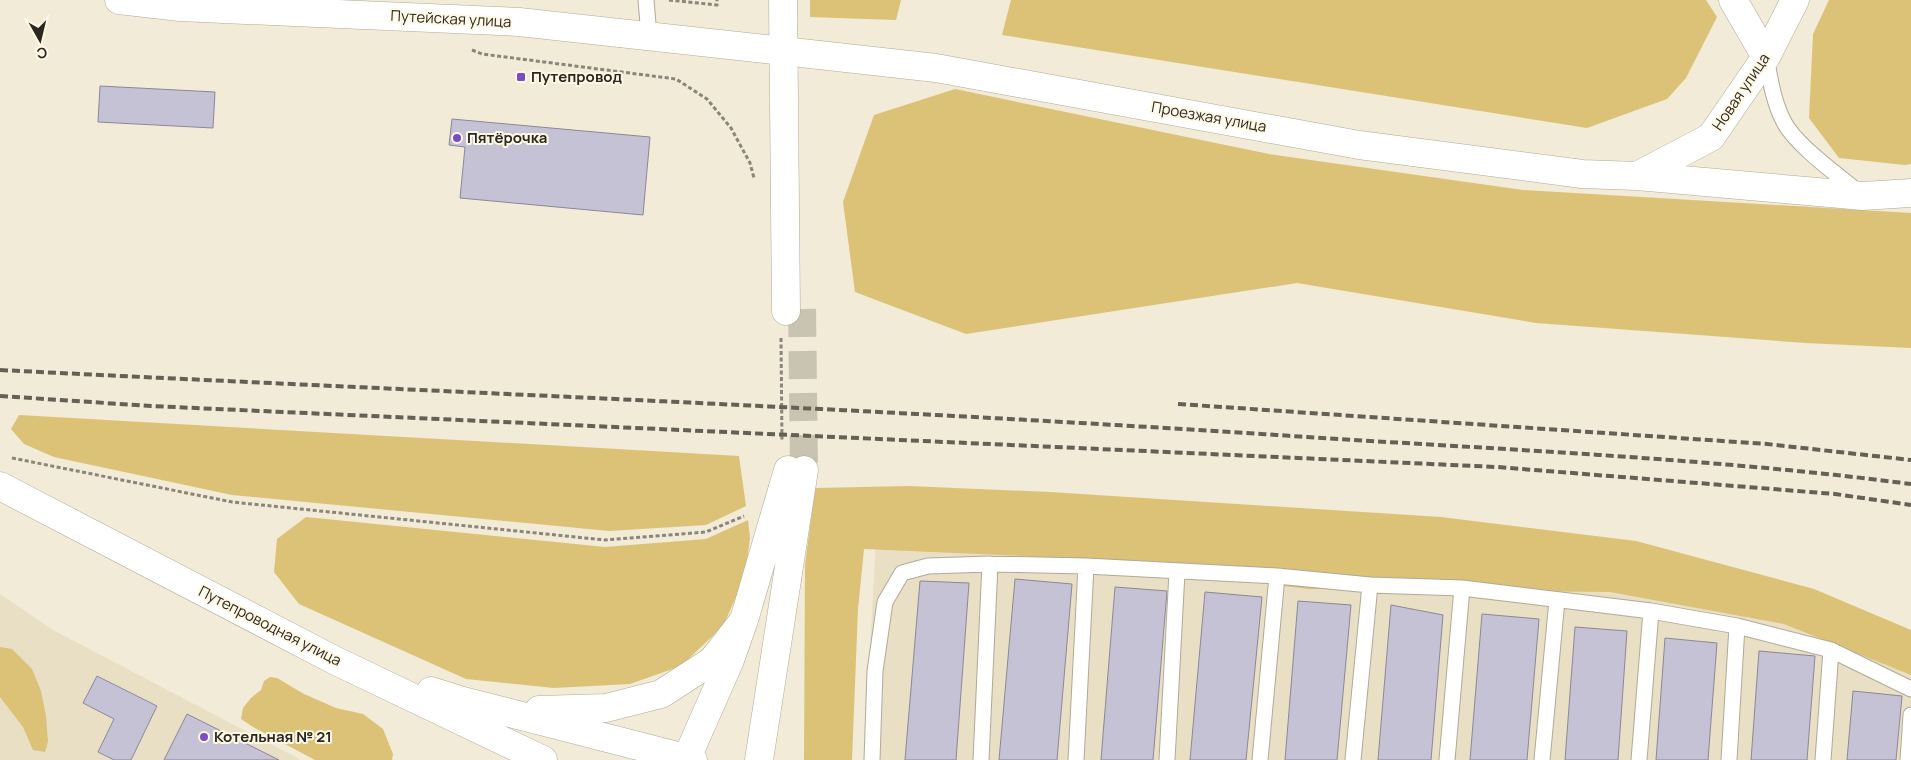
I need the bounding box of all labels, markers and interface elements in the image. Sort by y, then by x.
street label: Путейская улица [390,5,512,32]
north arrow [15,15,65,65]
text: С [35,43,48,63]
street label: Новая улица [1707,49,1774,135]
place label: Путепровод [531,66,623,87]
marker: Путепровод [515,71,527,83]
street label: Проезжая улица [1150,96,1268,137]
place label: Пятёрочка [467,127,547,148]
marker: Пятёрочка [451,132,463,144]
street label: Путепроводная улица [195,580,345,671]
place label: Котельная № 21 [214,726,332,747]
marker: Котельная № 21 [198,731,210,743]

